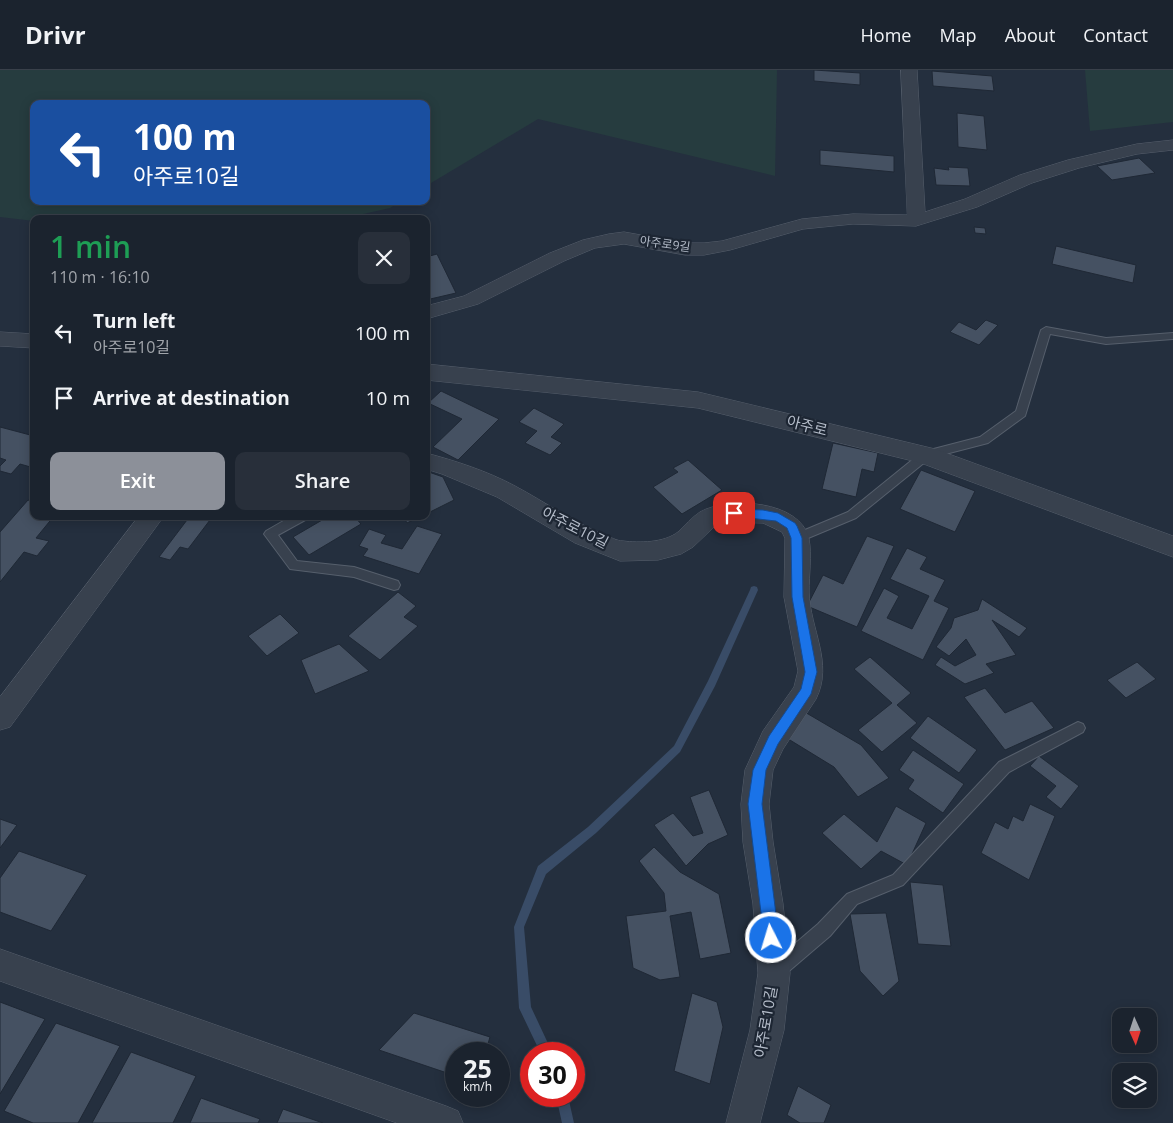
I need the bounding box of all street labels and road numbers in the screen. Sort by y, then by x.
street label: 아주로9길 [639,232,692,255]
street label: 아주로 [785,410,830,440]
street label: 아주로10길 [539,502,612,552]
street label: 아주로10길 [749,984,781,1059]

